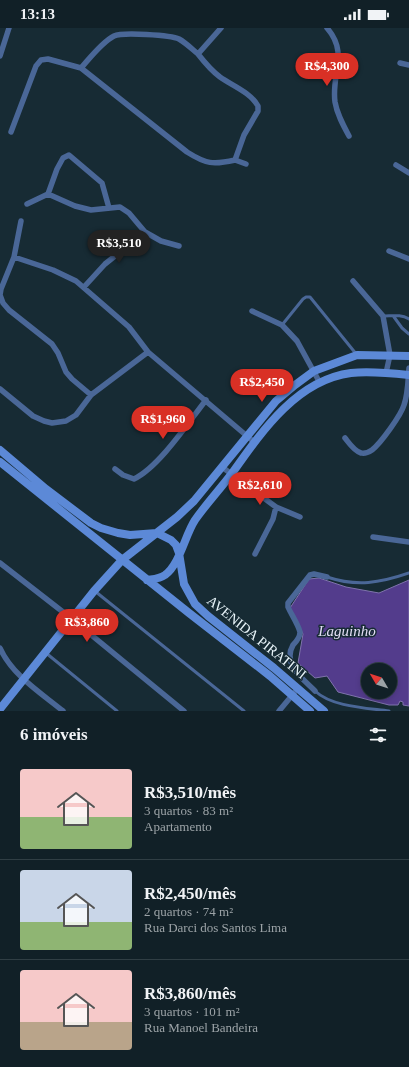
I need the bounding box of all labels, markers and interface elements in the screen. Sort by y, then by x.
text: 13:13 [20,6,55,22]
pin: R$4,300 [290,53,364,87]
text: R$4,300 [304,58,350,73]
pin: R$3,510 [82,230,156,264]
text: R$3,510 [96,235,142,250]
pin: R$2,450 [225,369,299,403]
text: R$2,450 [239,374,285,389]
pin: R$1,960 [126,406,200,440]
text: R$1,960 [140,411,186,426]
pin: R$2,610 [223,472,297,506]
text: R$2,610 [237,477,283,492]
street label: AVENIDA PIRATINI [204,593,309,682]
pin: R$3,860 [50,609,124,643]
text: R$3,860 [64,614,110,629]
water label: Laguinho [317,623,376,639]
north arrow [361,663,397,699]
map controls [361,663,397,699]
icon: filters [367,724,389,746]
text: 6 imóveis [20,725,88,744]
text: R$3,510/mês [144,783,236,802]
icon: home [52,785,100,833]
text: 3 quartos · 83 m² [144,803,233,818]
text: Apartamento [144,819,212,834]
text: R$2,450/mês [144,884,236,903]
icon: home [52,886,100,934]
text: 2 quartos · 74 m² [144,904,233,919]
text: Rua Darci dos Santos Lima [144,920,287,935]
text: R$3,860/mês [144,984,236,1003]
icon: home [52,986,100,1034]
text: 3 quartos · 101 m² [144,1004,240,1019]
text: Rua Manoel Bandeira [144,1020,258,1035]

